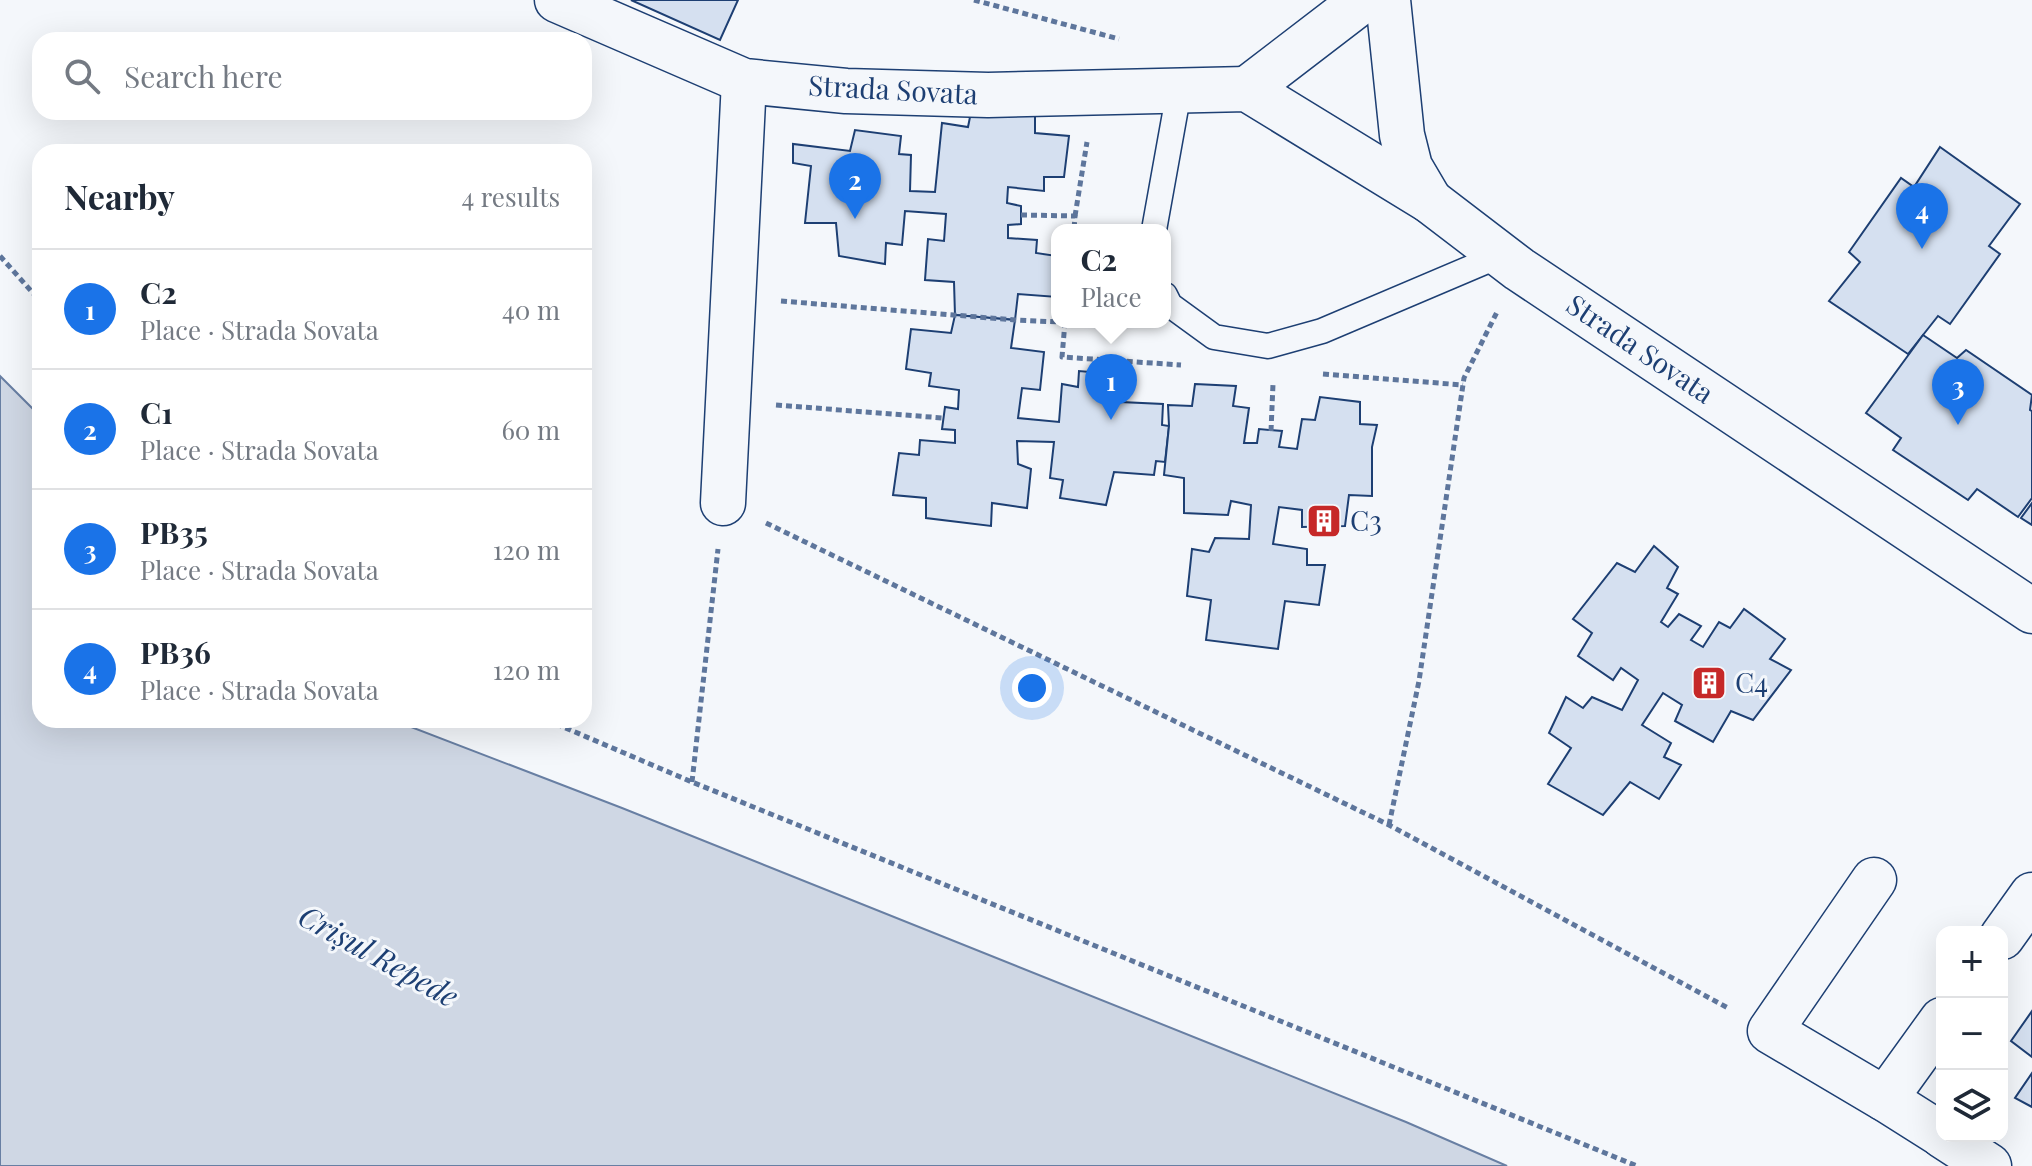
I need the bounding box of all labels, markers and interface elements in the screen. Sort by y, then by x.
search box [32,32,592,120]
icon: search [60,54,104,98]
text: Search here [124,56,283,96]
street label: Strada Sovata [807,66,979,111]
pin: 2 [829,153,881,219]
text: Nearby [64,173,175,219]
text: 4 results [461,179,560,214]
pin: 4 [1896,183,1948,249]
popup [1051,224,1171,328]
text: C2 [1080,239,1117,279]
text: C2 [140,272,177,312]
text: Place [1080,279,1142,314]
street label: Strada Sovata [1560,285,1722,411]
text: 1 [85,292,95,327]
text: 40 m [502,292,560,327]
text: Place · Strada Sovata [140,312,379,347]
pin: 1 [1085,354,1137,420]
pin: 3 [1932,359,1984,425]
text: C1 [140,392,173,432]
text: 2 [83,412,97,447]
text: 60 m [501,412,560,447]
text: Place · Strada Sovata [140,432,379,467]
place label: C3 [1350,501,1382,538]
building icon: C3 [1305,502,1343,540]
text: PB35 [140,512,208,552]
text: 3 [84,532,96,567]
text: 120 m [493,532,560,567]
text: Place · Strada Sovata [140,552,379,587]
text: PB36 [140,632,211,672]
text: 4 [83,652,97,687]
text: 120 m [493,652,560,687]
place label: C4 [1735,663,1768,700]
building icon: C4 [1690,664,1728,702]
your location [1012,668,1052,708]
text: Place · Strada Sovata [140,672,379,707]
water label: Crișul Repede [292,895,466,1016]
map controls [1936,926,2008,1142]
button: + [1936,926,2008,998]
button: − [1936,998,2008,1070]
button: layers [1936,1070,2008,1142]

